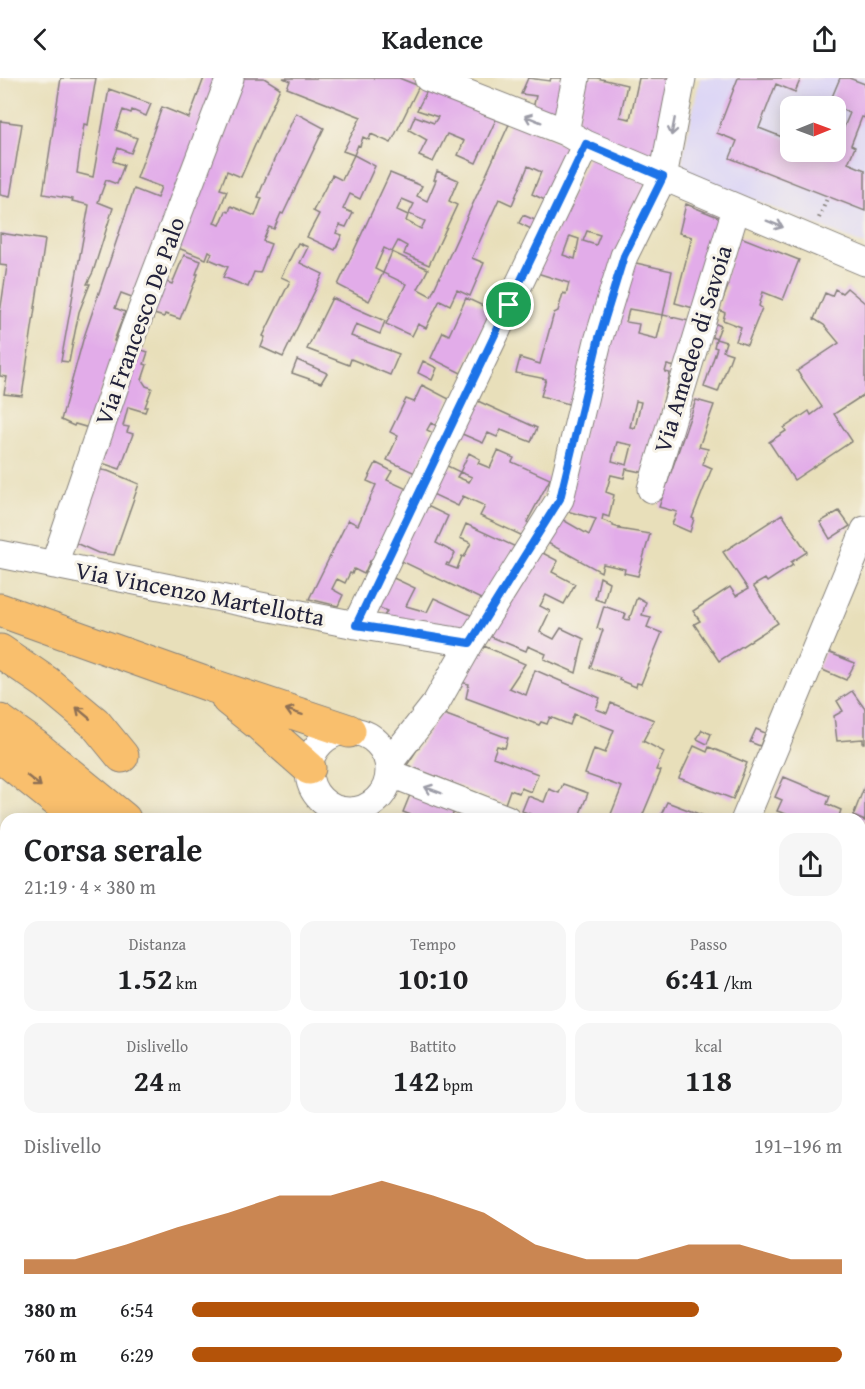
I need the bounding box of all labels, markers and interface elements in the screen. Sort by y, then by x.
text: Kadence [382,19,483,59]
icon: back [24,23,57,56]
icon: share [808,23,841,56]
north arrow [780,96,846,162]
map controls [780,96,846,162]
one-way arrow [524,113,543,124]
one-way arrow [667,117,678,137]
street label: Via Francesco De Palo [86,212,193,430]
one-way arrow [765,219,784,230]
street label: Via Amedeo di Savoia [644,240,741,457]
pin [483,279,534,330]
icon: arrive [492,288,525,321]
street label: Via Vincenzo Martellotta [73,552,328,635]
one-way arrow [75,706,91,719]
one-way arrow [285,706,304,717]
one-way arrow [25,775,41,787]
one-way arrow [424,784,443,795]
text: Corsa serale [24,825,202,873]
button: share [779,833,842,896]
text: 21:19 · 4 × 380 m [24,872,156,901]
text: Distanza [129,932,186,956]
text: Tempo [410,932,456,956]
text: Passo [690,932,727,956]
text: 1.52 [117,956,173,1000]
text: 10:10 [398,956,468,1000]
text: 6:41 [665,956,720,1000]
text: km [173,971,197,995]
text: /km [720,971,752,995]
text: Dislivello [126,1034,188,1058]
text: Battito [410,1034,456,1058]
text: kcal [695,1034,722,1058]
text: 24 [133,1058,165,1102]
text: 142 [393,1058,440,1102]
text: 118 [685,1058,732,1102]
text: m [165,1073,181,1097]
text: bpm [440,1073,473,1097]
text: Dislivello [24,1131,101,1160]
text: 191–196 m [754,1131,842,1160]
text: 380 m [24,1295,77,1324]
text: 6:54 [120,1295,154,1324]
text: 760 m [24,1340,77,1369]
text: 6:29 [120,1340,154,1369]

